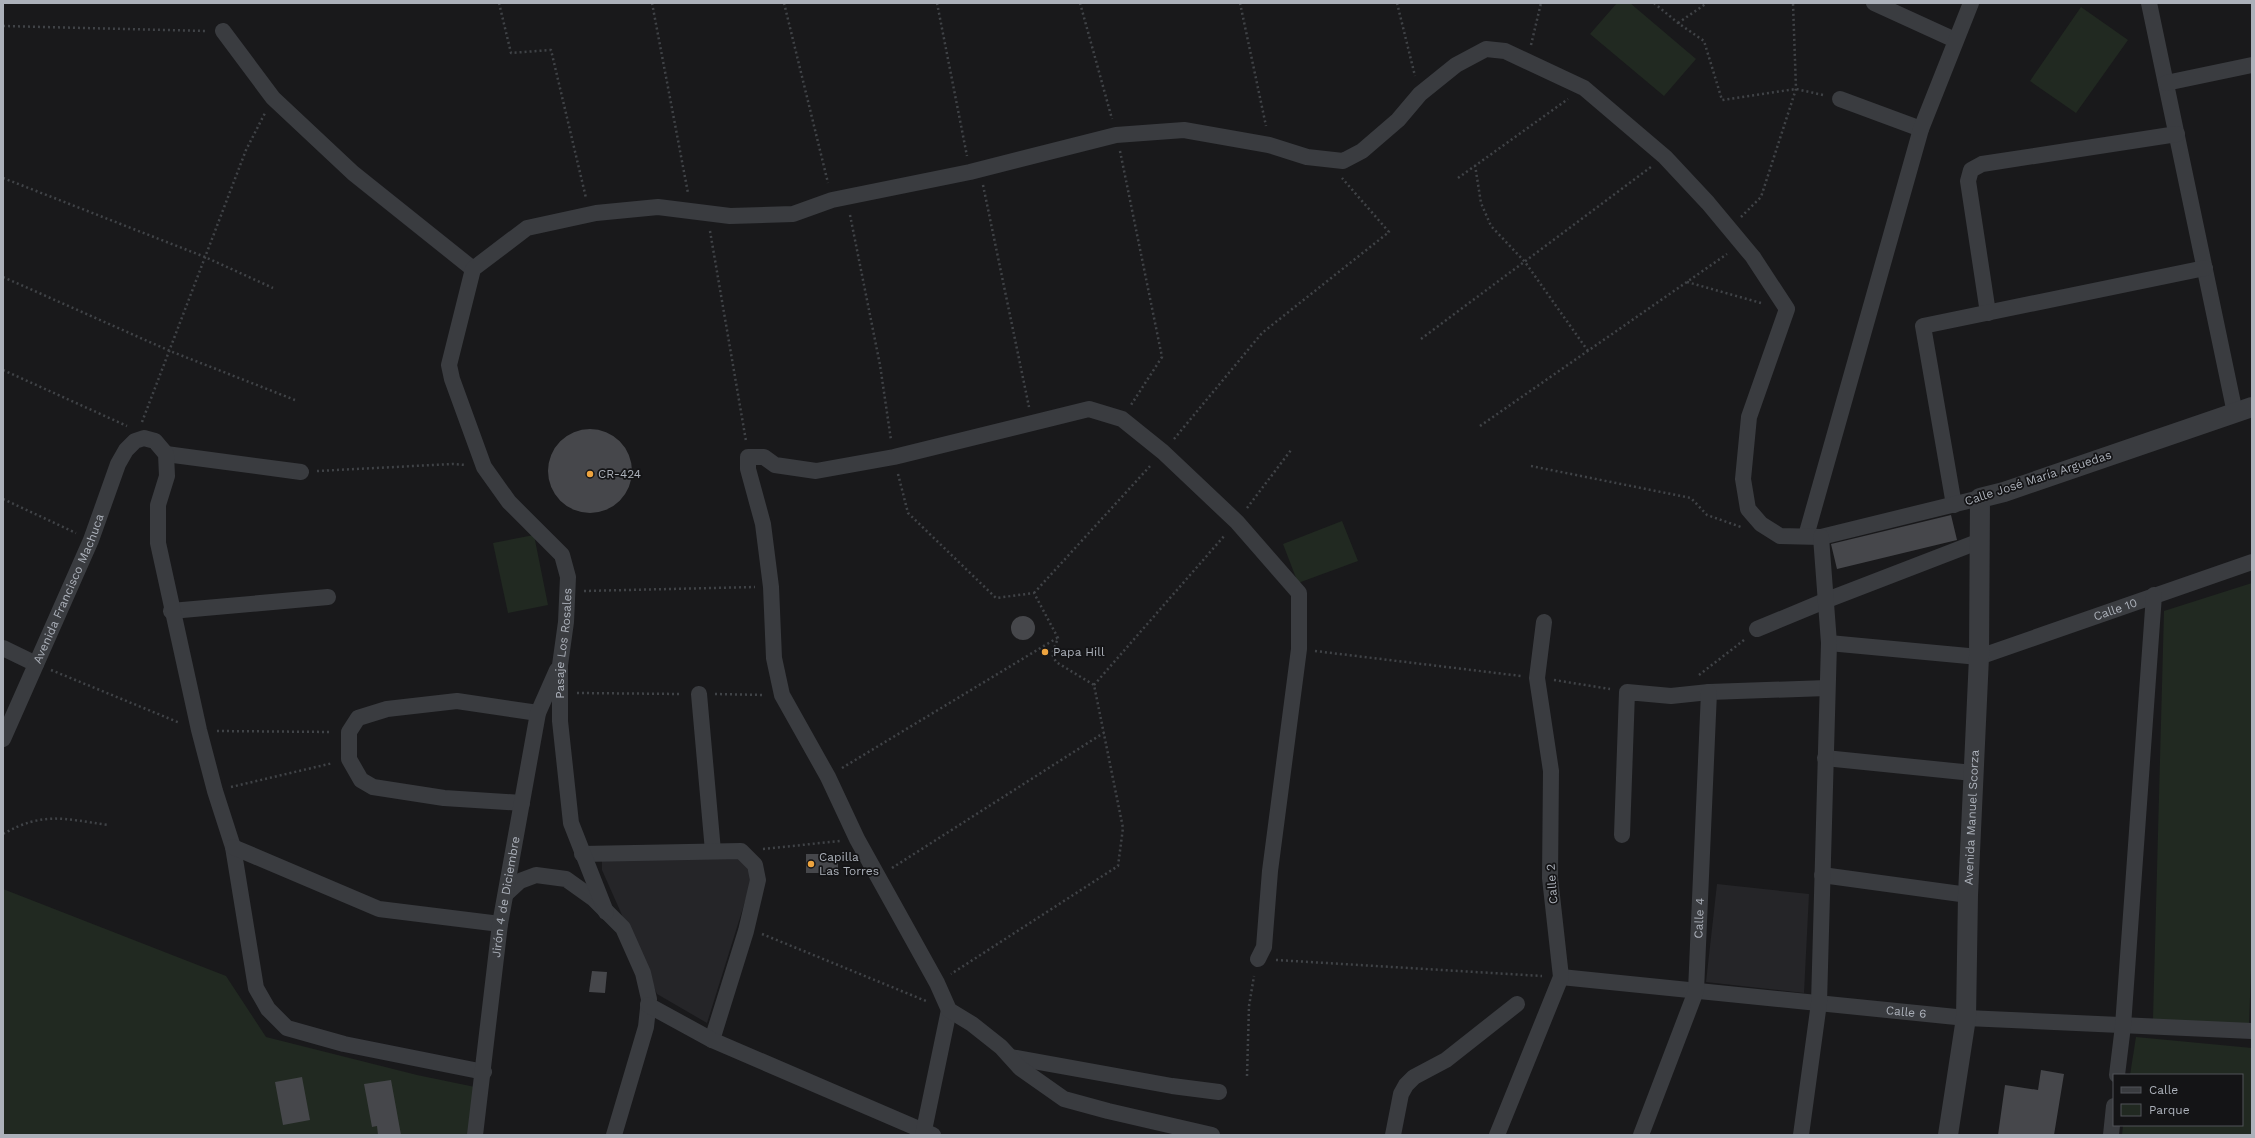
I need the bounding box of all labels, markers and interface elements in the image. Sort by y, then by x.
street label: Calle José María Arguedas [1963,448,2113,508]
place label: CR-424 [598,467,641,481]
marker: CR-424 [585,469,595,479]
street label: Avenida Francisco Machuca [30,512,107,666]
street label: Pasaje Los Rosales [553,588,575,699]
street label: Calle 10 [2092,595,2139,624]
place label: Papa Hill [1053,645,1105,659]
marker: Papa Hill [1040,647,1050,657]
street label: Avenida Manuel Scorza [1961,749,1982,885]
street label: Jirón 4 de Diciembre [489,835,523,958]
place label: Capilla Las Torres [819,850,879,878]
marker: Capilla Las Torres [806,859,816,869]
street label: Calle 2 [1544,863,1560,905]
street label: Calle 4 [1691,898,1707,939]
street label: Calle 6 [1885,1003,1927,1021]
legend [2113,1074,2243,1126]
text: Calle [2149,1083,2178,1097]
text: Parque [2149,1103,2190,1117]

